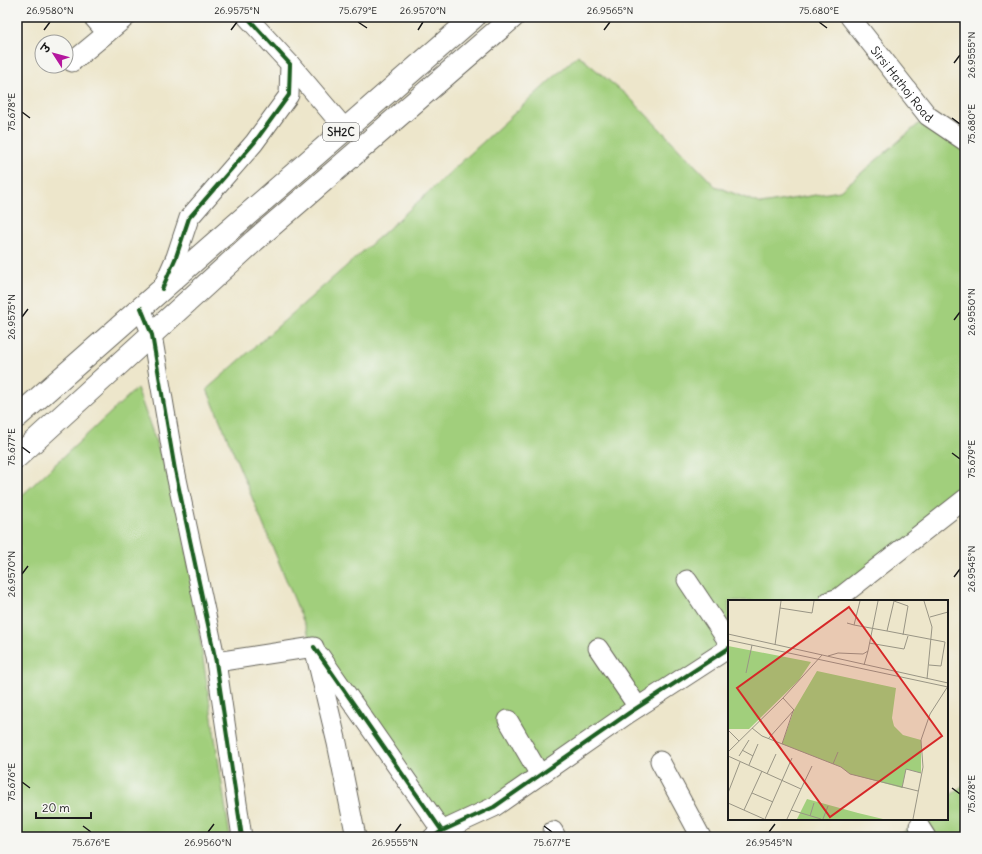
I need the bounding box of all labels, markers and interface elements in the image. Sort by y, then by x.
text: 26.9580°N [26,4,74,17]
text: 26.9575°N [214,4,260,17]
text: 75.679°E [339,4,377,17]
text: 26.9570°N [400,4,446,17]
text: 26.9565°N [587,4,633,17]
text: 75.680°E [799,4,839,17]
text: 26.9555°N [965,32,978,78]
north arrow [34,34,74,74]
text: उ [38,40,55,56]
street label: Sirsi Hathoj Road [868,43,936,125]
text: 75.678°E [5,93,18,131]
text: 75.680°E [965,104,978,144]
road number: SH2C [323,123,359,141]
text: 26.9550°N [965,288,978,336]
text: 26.9575°N [5,294,18,340]
text: 75.677°E [5,428,18,466]
text: 75.679°E [965,440,978,478]
text: 26.9545°N [965,546,978,592]
text: 26.9570°N [5,551,18,597]
inset map [728,600,948,820]
text: 75.676°E [5,763,18,801]
text: 75.678°E [965,775,978,813]
scale bar [36,794,91,820]
text: 20 m [42,800,70,815]
text: 75.676°E [72,836,110,849]
text: 26.9560°N [184,836,232,849]
text: 26.9555°N [372,836,418,849]
text: 75.677°E [533,836,571,849]
text: 26.9545°N [746,836,792,849]

